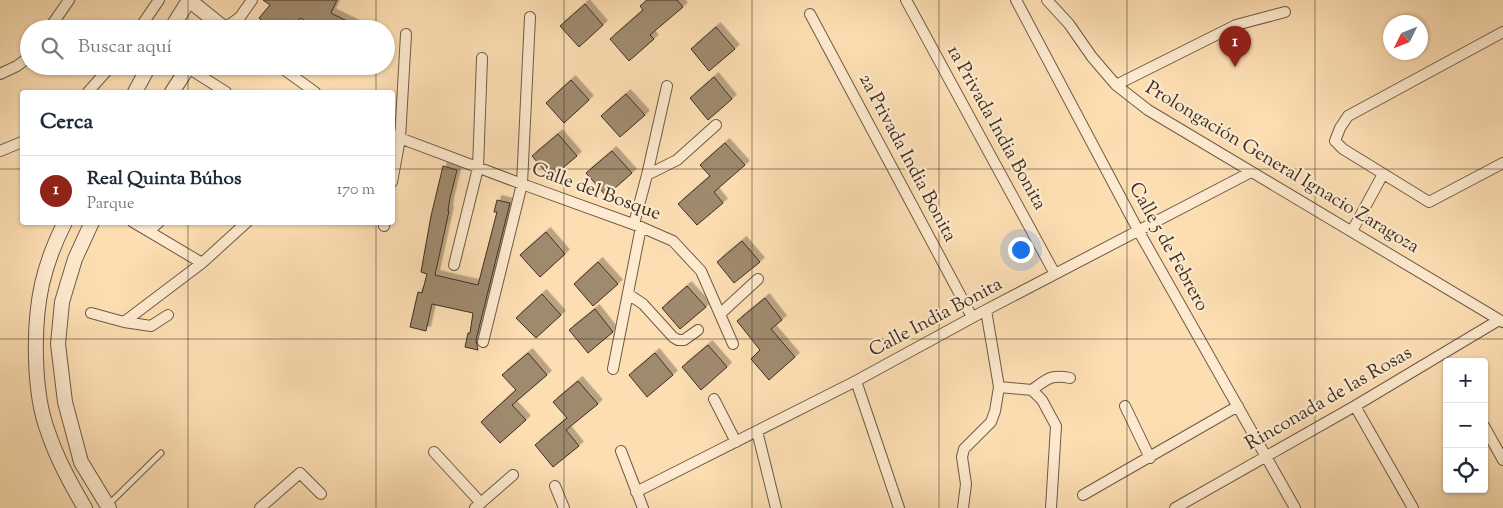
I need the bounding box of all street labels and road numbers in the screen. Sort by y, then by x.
street label: 1a Privada India Bonita [939,41,1053,215]
street label: 2a Privada India Bonita [851,69,963,247]
street label: Prolongación General Ignacio Zaragoza [1140,75,1424,261]
street label: Calle del Bosque [528,156,665,228]
street label: Calle 5 de Febrero [1121,178,1215,316]
street label: Calle India Bonita [865,271,1008,365]
street label: Rinconada de las Rosas [1241,340,1417,458]

